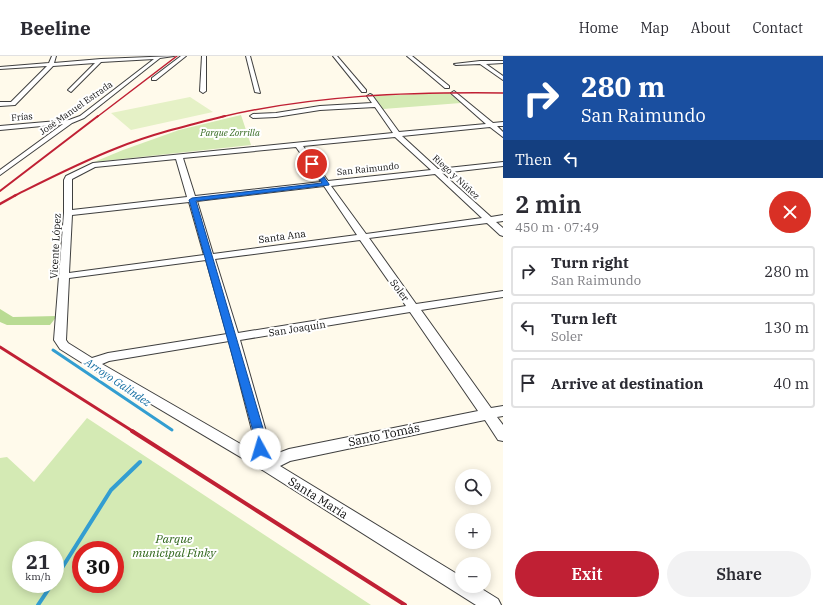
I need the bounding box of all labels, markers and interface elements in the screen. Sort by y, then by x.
text: Beeline [20,16,91,40]
text: Home [579,19,618,37]
text: Map [640,19,669,37]
text: About [691,19,730,37]
text: Contact [752,19,803,37]
text: 280 m [581,68,665,105]
icon: right [515,72,567,124]
street label: José Manuel Estrada [37,78,114,137]
text: San Raimundo [581,104,706,127]
street label: Frías [11,110,33,123]
park label: Parque Zorrilla [199,127,260,138]
pin [295,147,329,181]
icon: left [560,148,582,170]
text: Then [515,150,552,169]
street label: Riego y Núñez [431,152,482,201]
icon: arrive [301,153,323,175]
street label: San Raimundo [336,160,400,177]
text: 2 min [515,188,582,220]
button: close [769,191,811,233]
street label: Vicente López [47,213,64,279]
text: 450 m · 07:49 [515,219,599,236]
street label: Santa Ana [258,227,307,246]
text: Turn right [551,253,629,272]
icon: right [517,260,539,282]
text: 280 m [764,262,809,281]
text: San Raimundo [551,272,641,289]
street label: Soler [387,277,412,304]
text: Turn left [551,309,617,328]
icon: left [517,316,539,338]
street label: San Joaquín [268,317,327,339]
text: 130 m [764,318,809,337]
text: Soler [551,328,583,345]
water label: Arroyo Galíndez [82,354,154,410]
icon: arrive [517,372,539,394]
text: Arrive at destination [551,374,703,393]
text: 40 m [773,374,809,393]
street label: Santo Tomás [347,420,421,449]
position arrow [239,428,281,470]
map controls [455,469,491,593]
button: search [455,469,491,505]
street label: Santa María [286,473,351,522]
button: + [455,513,491,549]
park label: Parque municipal Finky [132,531,217,560]
speed limit sign: 30 [72,541,124,593]
text: 21 [26,548,50,575]
button: Exit [515,551,659,597]
button: Share [667,551,811,597]
button: − [455,557,491,593]
text: km/h [25,570,51,583]

